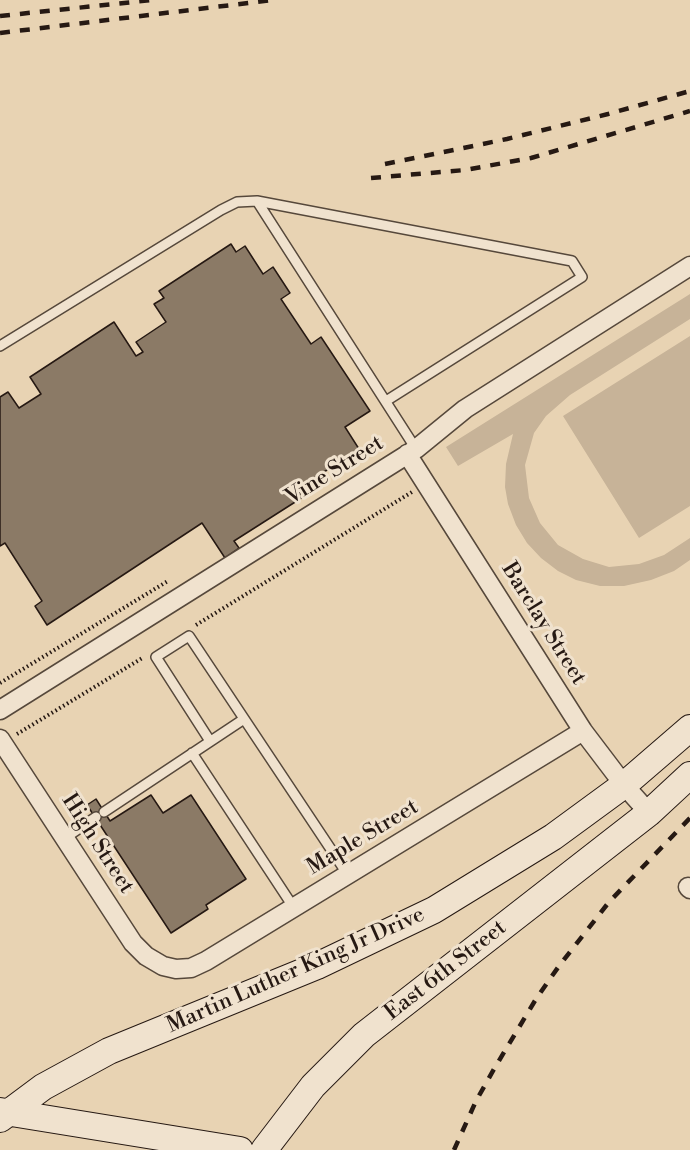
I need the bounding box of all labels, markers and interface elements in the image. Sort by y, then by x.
street label: Vine Street [281,431,389,511]
street label: Barclay Street [495,558,591,690]
street label: High Street [55,789,139,899]
street label: Maple Street [303,794,423,882]
street label: Martin Luther King Jr Drive [163,902,429,1040]
street label: East 6th Street [380,915,512,1027]

